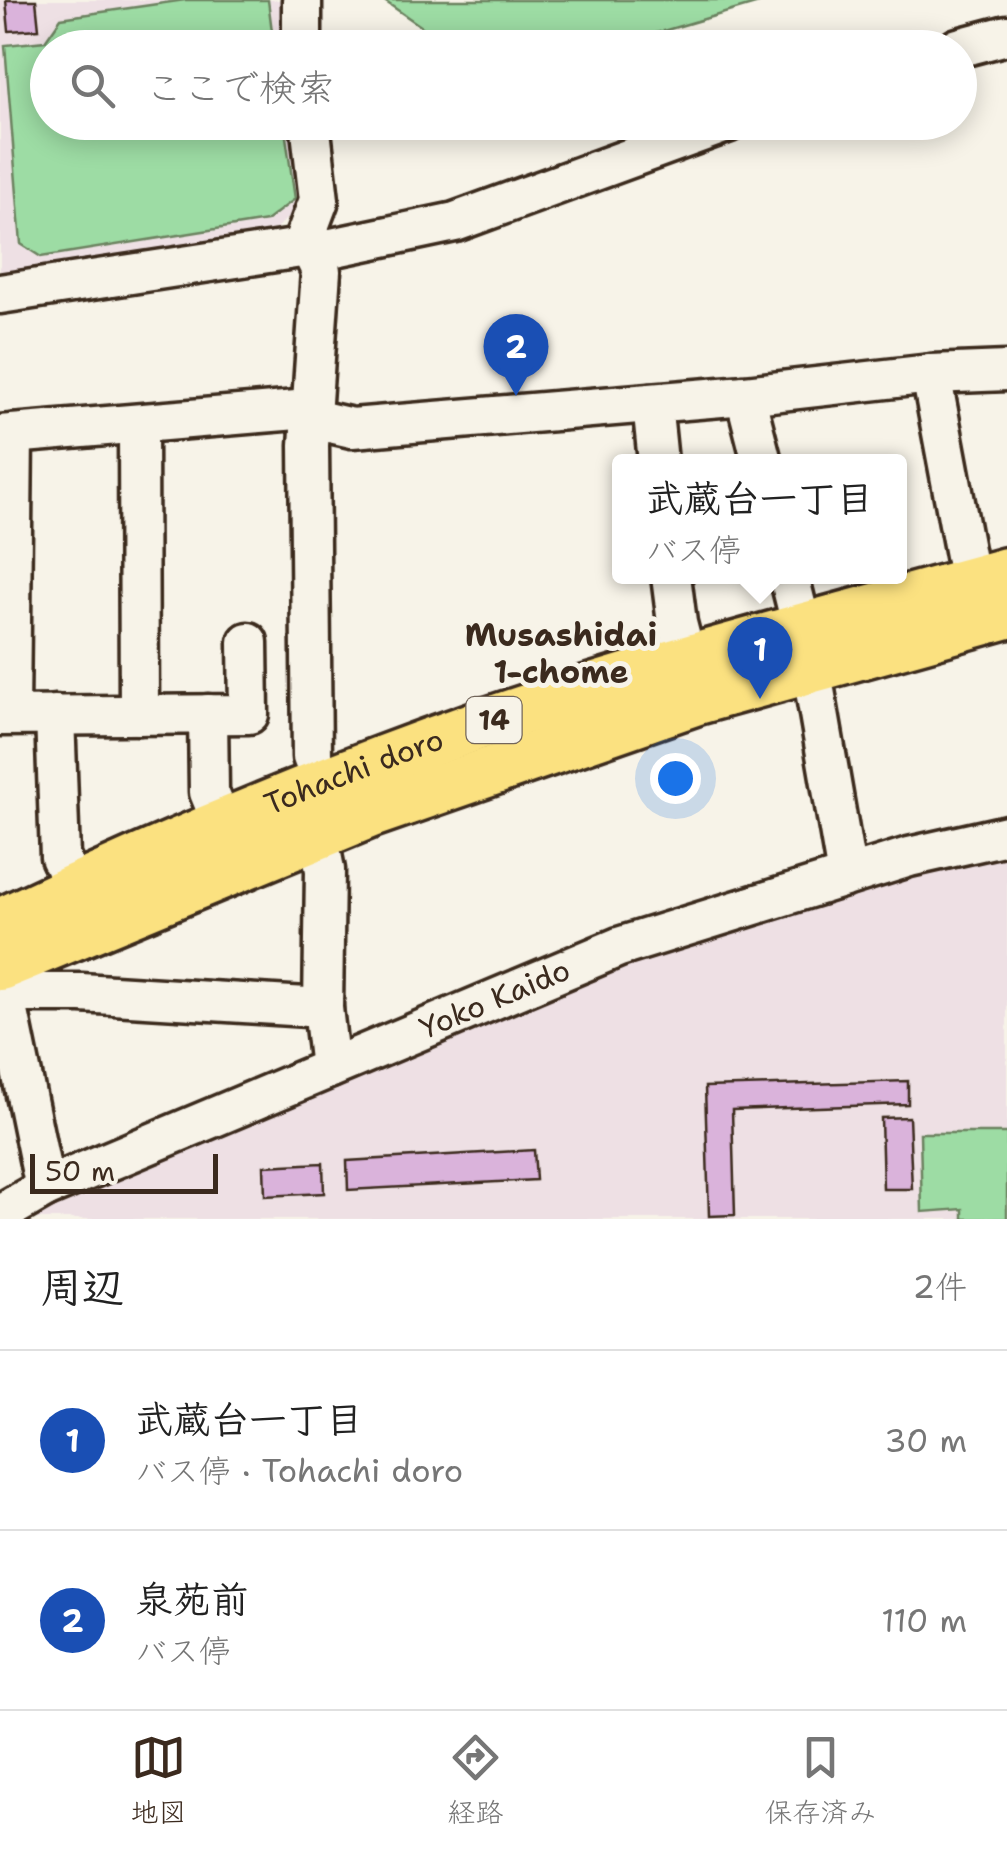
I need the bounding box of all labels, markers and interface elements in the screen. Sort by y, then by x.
search box [30,30,977,140]
icon: search [65,58,120,113]
text: ここで検索 [145,62,335,113]
pin: 2 [484,314,548,396]
popup [612,454,907,584]
text: 武蔵台一丁目 [645,473,874,524]
text: バス停 [645,528,742,571]
district label: Musashidai 1-chome [465,613,657,693]
pin: 1 [728,616,792,699]
road number: 14 [466,697,522,743]
street label: Tohachi doro [258,718,449,824]
your location [650,753,701,804]
street label: Yoko Kaido [413,949,576,1048]
scale bar [30,1149,218,1194]
text: 50 m [45,1152,115,1190]
text: 周辺 [40,1259,124,1315]
text: 2件 [913,1265,967,1308]
text: 武蔵台一丁目 [135,1394,363,1445]
text: 1 [65,1419,80,1462]
text: 30 m [884,1419,967,1462]
text: バス停 · Tohachi doro [135,1449,463,1492]
text: 泉苑前 [135,1574,249,1625]
text: 2 [61,1599,84,1642]
text: 110 m [881,1599,967,1642]
text: バス停 [135,1629,231,1672]
tab: 地図 [130,1730,187,1831]
tab: 経路 [447,1730,504,1831]
tab: 保存済み [764,1730,877,1831]

